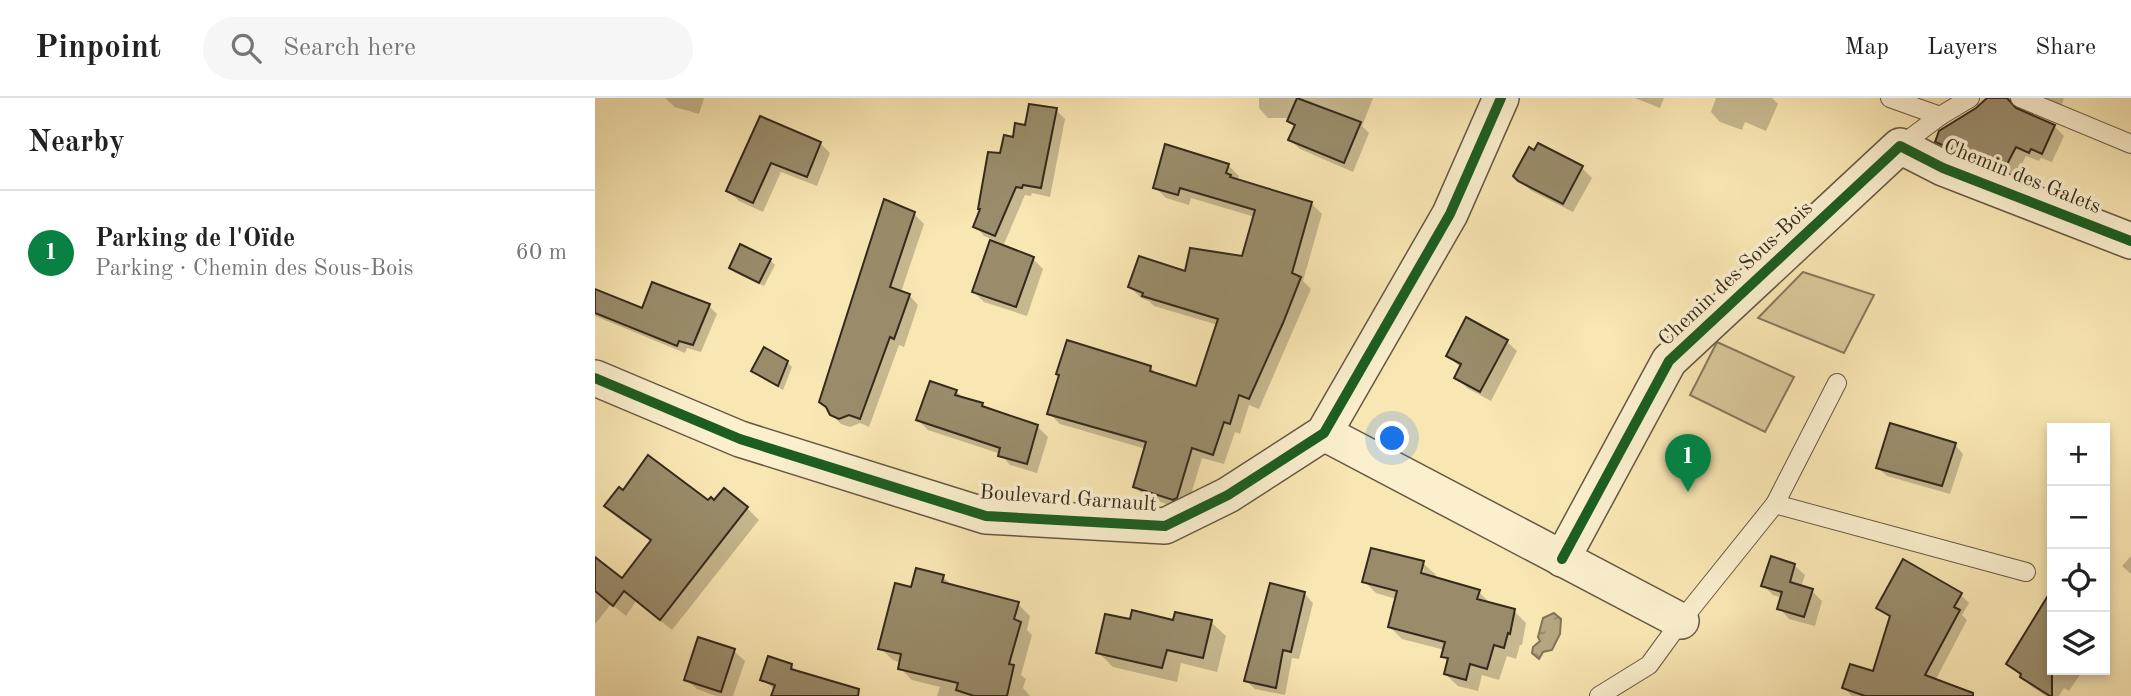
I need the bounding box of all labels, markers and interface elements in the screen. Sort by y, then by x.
search box [203,17,693,80]
icon: search [227,29,265,67]
text: Pinpoint [35,32,161,65]
text: Search here [283,35,416,61]
text: Map [1845,36,1889,60]
text: Layers [1927,36,1997,60]
text: Share [2035,36,2096,60]
text: Nearby [28,128,125,158]
street label: Chemin des Galets [1940,136,2104,218]
street label: Chemin des Sous-Bois [1655,198,1817,350]
text: Parking de l'Oïde [95,226,295,252]
text: 1 [44,241,58,264]
text: 60 m [516,241,567,264]
text: Parking · Chemin des Sous-Bois [95,257,414,280]
your location [1375,421,1409,455]
map controls [2047,423,2110,675]
button: + [2047,423,2110,486]
pin: 1 [1665,434,1711,492]
street label: Boulevard Garnault [979,482,1157,516]
button: − [2047,486,2110,549]
button: locate [2047,549,2110,612]
button: layers [2047,612,2110,675]

